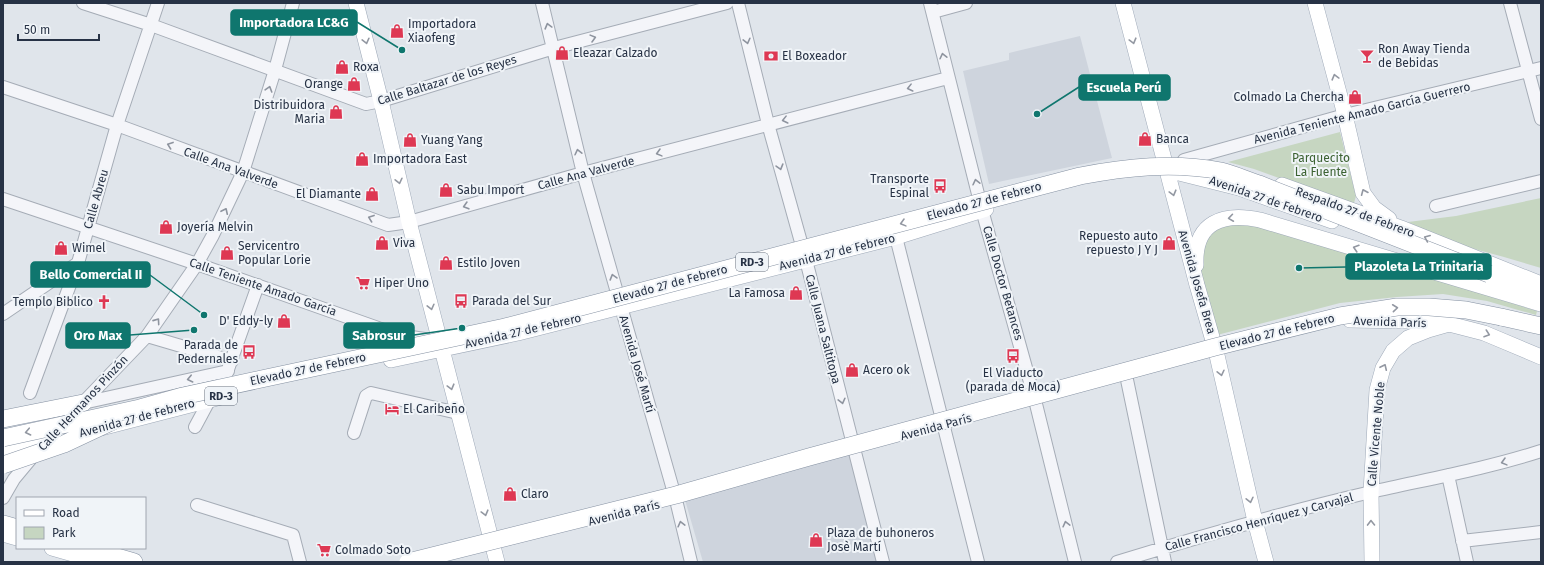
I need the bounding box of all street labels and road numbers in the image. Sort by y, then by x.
street label: Calle Baltazar de los Reyes [376,52,519,108]
street label: Avenida Teniente Amado García Guerrero [1252,79,1472,147]
street label: Calle Ana Valverde [182,144,280,192]
street label: Calle Ana Valverde [536,153,636,193]
street label: Calle Abreu [81,168,111,230]
street label: Avenida 27 de Febrero [1207,173,1325,225]
street label: Elevado 27 de Febrero [925,179,1043,223]
street label: Respaldo 27 de Febrero [1293,184,1417,240]
street label: Calle Doctor Betances [980,224,1026,342]
street label: Avenida Josefa Brea [1175,228,1219,336]
street label: Avenida 27 de Febrero [778,231,896,273]
road number: RD-3 [736,253,768,271]
street label: Calle Teniente Amado García [188,255,338,319]
street label: Elevado 27 de Febrero [611,262,729,306]
street label: Calle Juana Saltitopa [803,273,843,385]
street label: Avenida 27 de Febrero [463,311,583,351]
street label: Elevado 27 de Febrero [1218,311,1336,353]
street label: Avenida José Martí [616,314,658,415]
street label: Avenida París [1353,314,1427,330]
street label: Elevado 27 de Febrero [249,350,367,388]
street label: Calle Hermanos Pinzón [35,352,131,454]
street label: Calle Vicente Noble [1364,381,1388,487]
road number: RD-3 [205,387,237,405]
street label: Avenida 27 de Febrero [78,396,196,440]
street label: Avenida París [899,411,973,443]
street label: Calle Francisco Henríquez y Carvajal [1163,490,1355,554]
street label: Avenida París [587,497,662,529]

